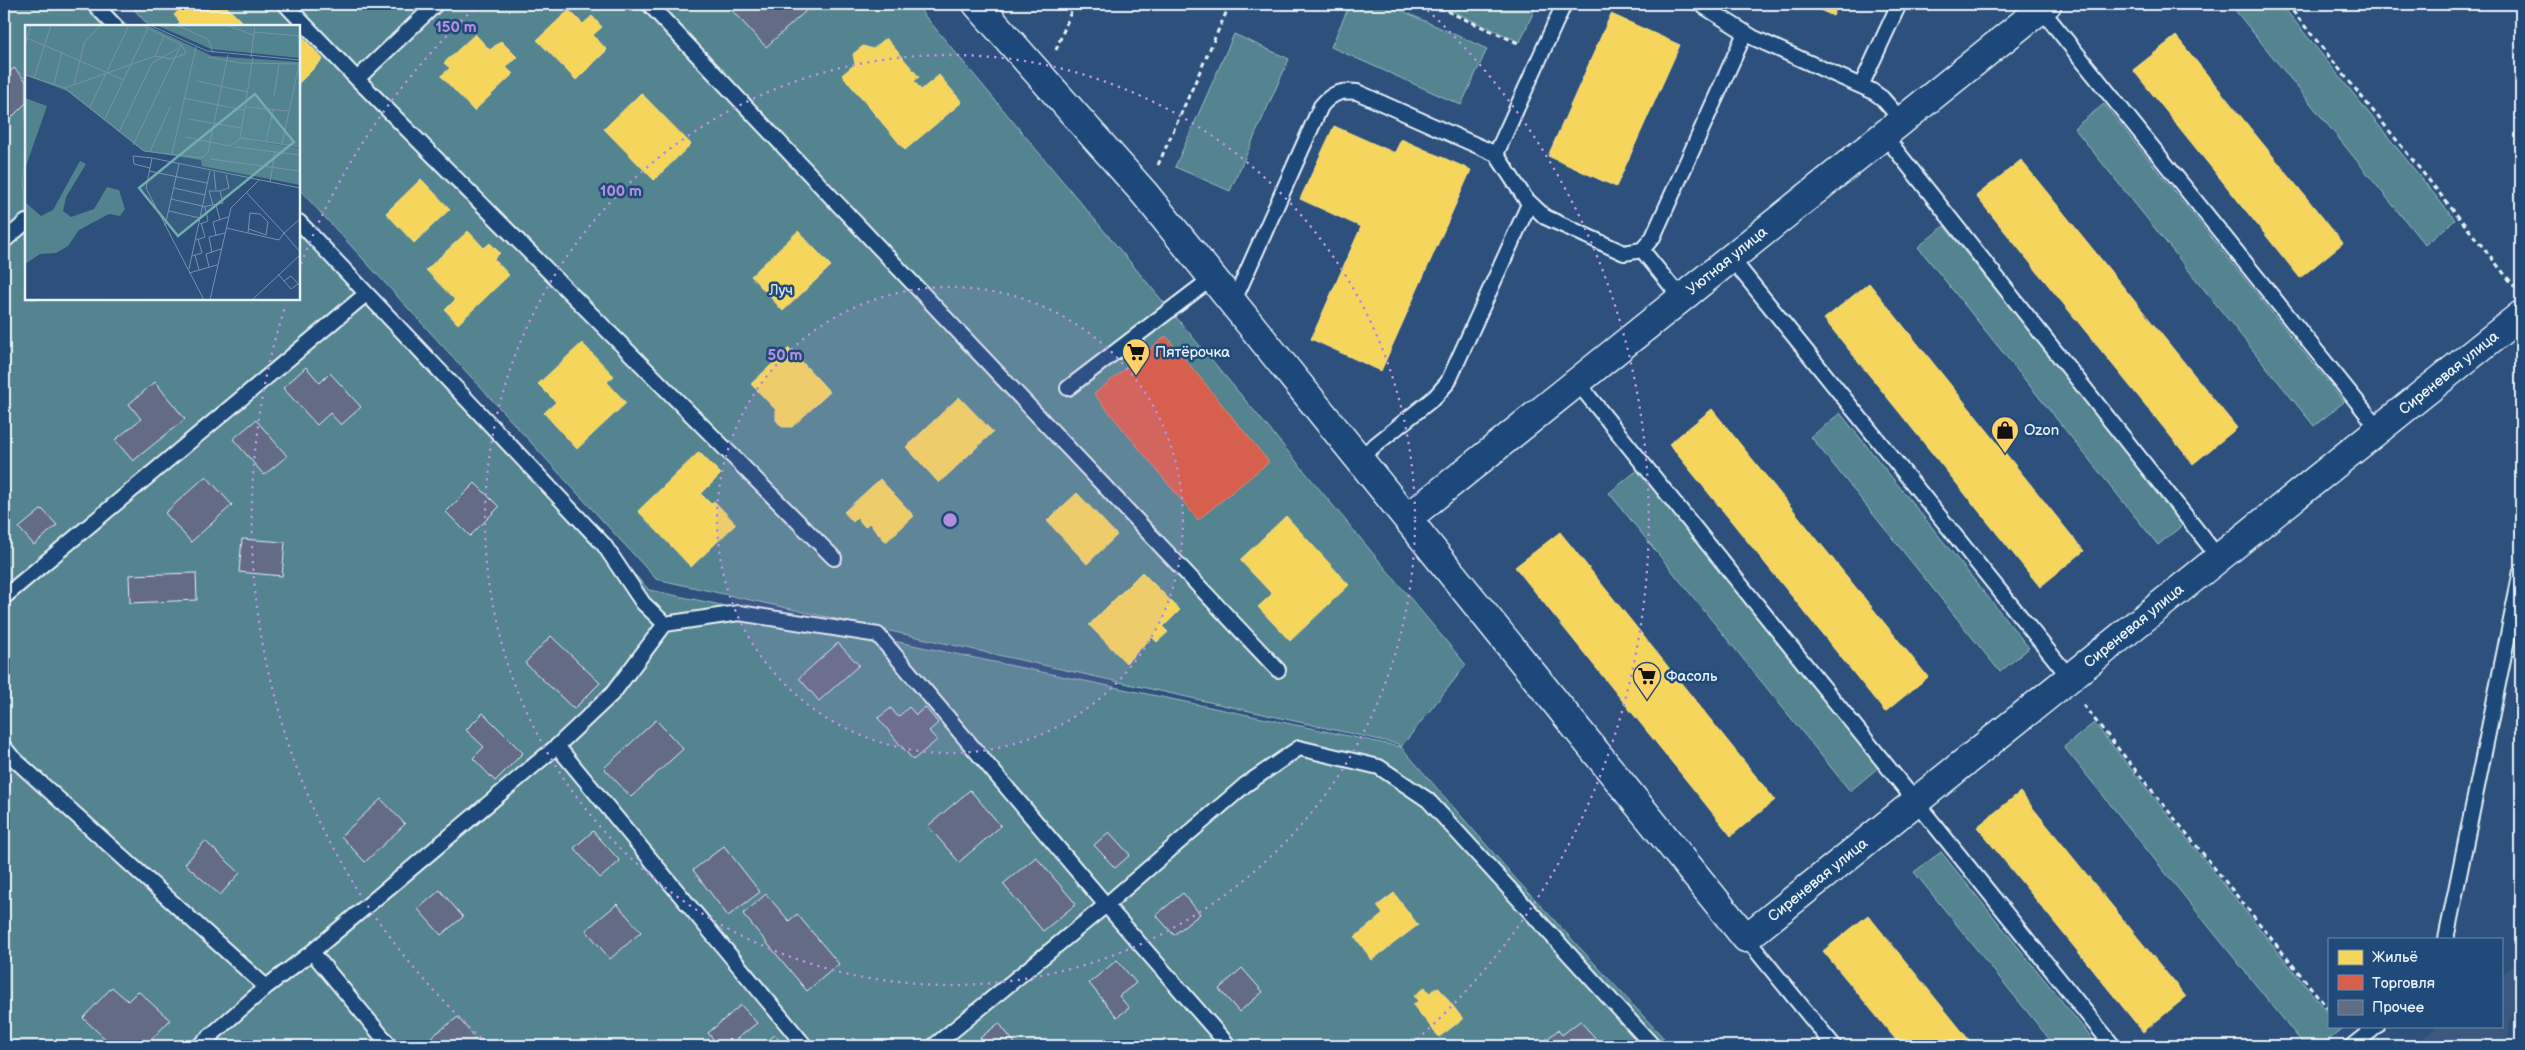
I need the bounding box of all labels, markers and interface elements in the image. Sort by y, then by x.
text: 150 m [435,18,477,37]
inset map [25,25,300,300]
text: 100 m [600,182,642,201]
street label: Уютная улица [1683,222,1772,299]
park label: Луч [768,281,793,300]
street label: Сиреневая улица [2395,327,2503,419]
supermarket icon: Пятёрочка [1121,337,1151,376]
place label: Пятёрочка [1155,343,1230,362]
text: 50 m [768,346,803,365]
shop icon: Ozon [1990,415,2020,454]
place label: Ozon [2024,421,2059,440]
centre of rings [941,511,959,529]
street label: Сиреневая улица [2080,580,2188,672]
supermarket icon: Фасоль [1632,661,1662,700]
place label: Фасоль [1666,667,1718,686]
street label: Сиреневая улица [1764,834,1872,926]
legend [2328,938,2502,1028]
text: Жильё [2372,948,2418,967]
text: Торговля [2372,974,2435,993]
text: Прочее [2372,998,2424,1017]

